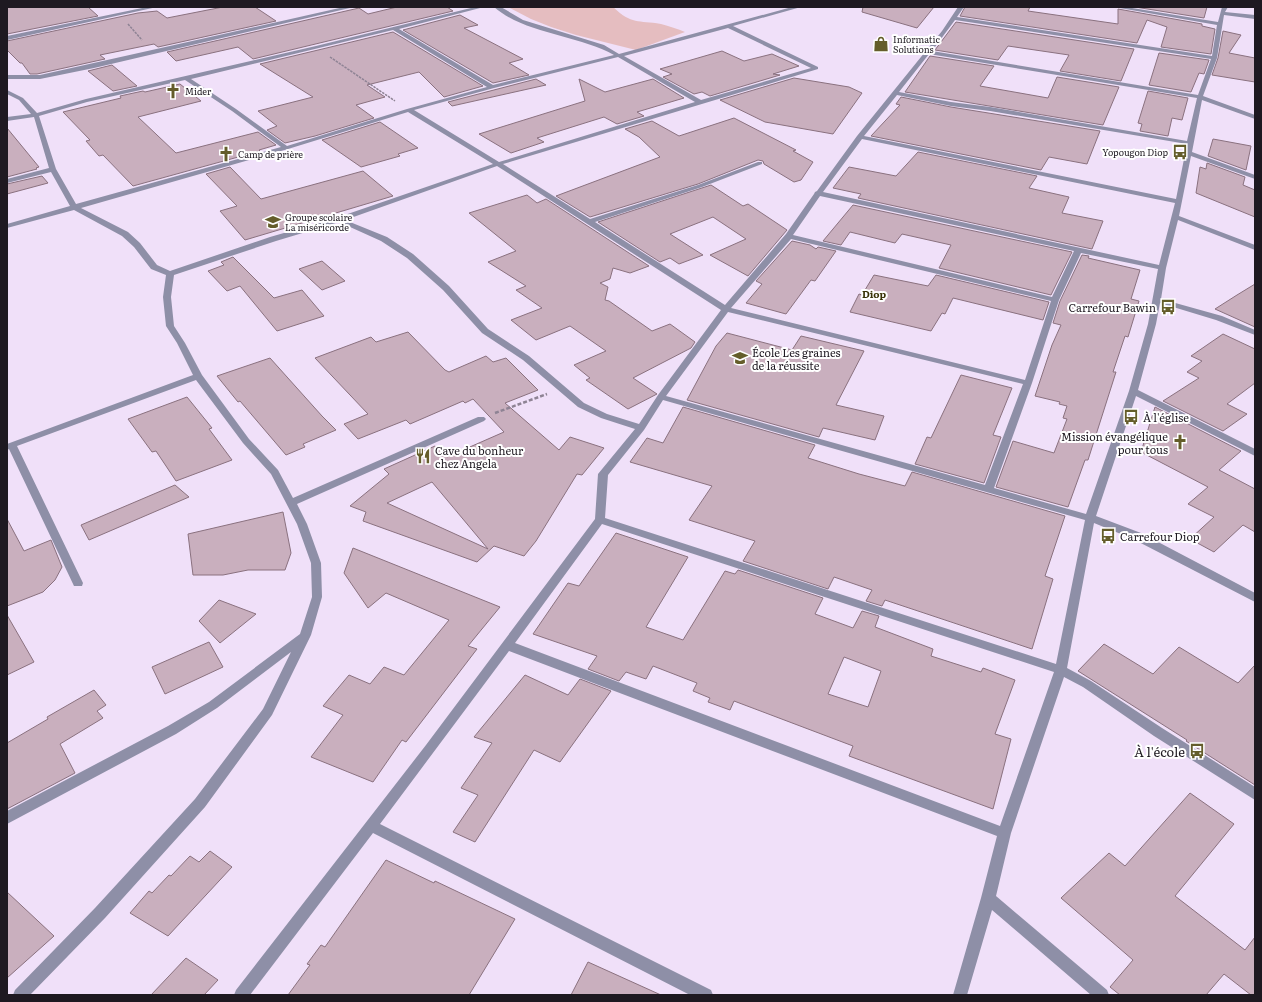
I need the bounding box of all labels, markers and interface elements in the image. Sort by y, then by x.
place label: Informatic Solutions [893,32,940,56]
shop icon: Informatic Solutions [872,35,890,53]
church icon: Mider [164,82,182,100]
place label: Mider [185,84,212,98]
bus stop icon: Yopougon Diop [1171,143,1189,161]
church icon: Camp de prière [217,145,235,163]
place label: Yopougon Diop [1102,145,1168,159]
place label: Camp de prière [238,147,303,161]
place label: Groupe scolaire La miséricorde [285,210,353,234]
school or university icon: Groupe scolaire La miséricorde [264,213,282,231]
district label: Diop [862,286,886,301]
bus stop icon: Carrefour Bawin [1159,298,1177,316]
place label: Carrefour Bawin [1068,299,1156,315]
place label: École Les graines de la réussite [752,344,841,373]
school or university icon: École Les graines de la réussite [731,349,749,367]
bus stop icon: À l'église [1122,408,1140,426]
place label: À l'église [1143,409,1189,425]
place label: Mission évangélique pour tous [1061,428,1168,457]
church icon: Mission évangélique pour tous [1171,433,1189,451]
place label: Cave du bonheur chez Angela [435,442,524,471]
restaurant icon: Cave du bonheur chez Angela [414,447,432,465]
bus stop icon: Carrefour Diop [1099,527,1117,545]
place label: Carrefour Diop [1120,528,1200,544]
place label: À l'école [1134,742,1185,761]
bus stop icon: À l'école [1188,742,1206,760]

